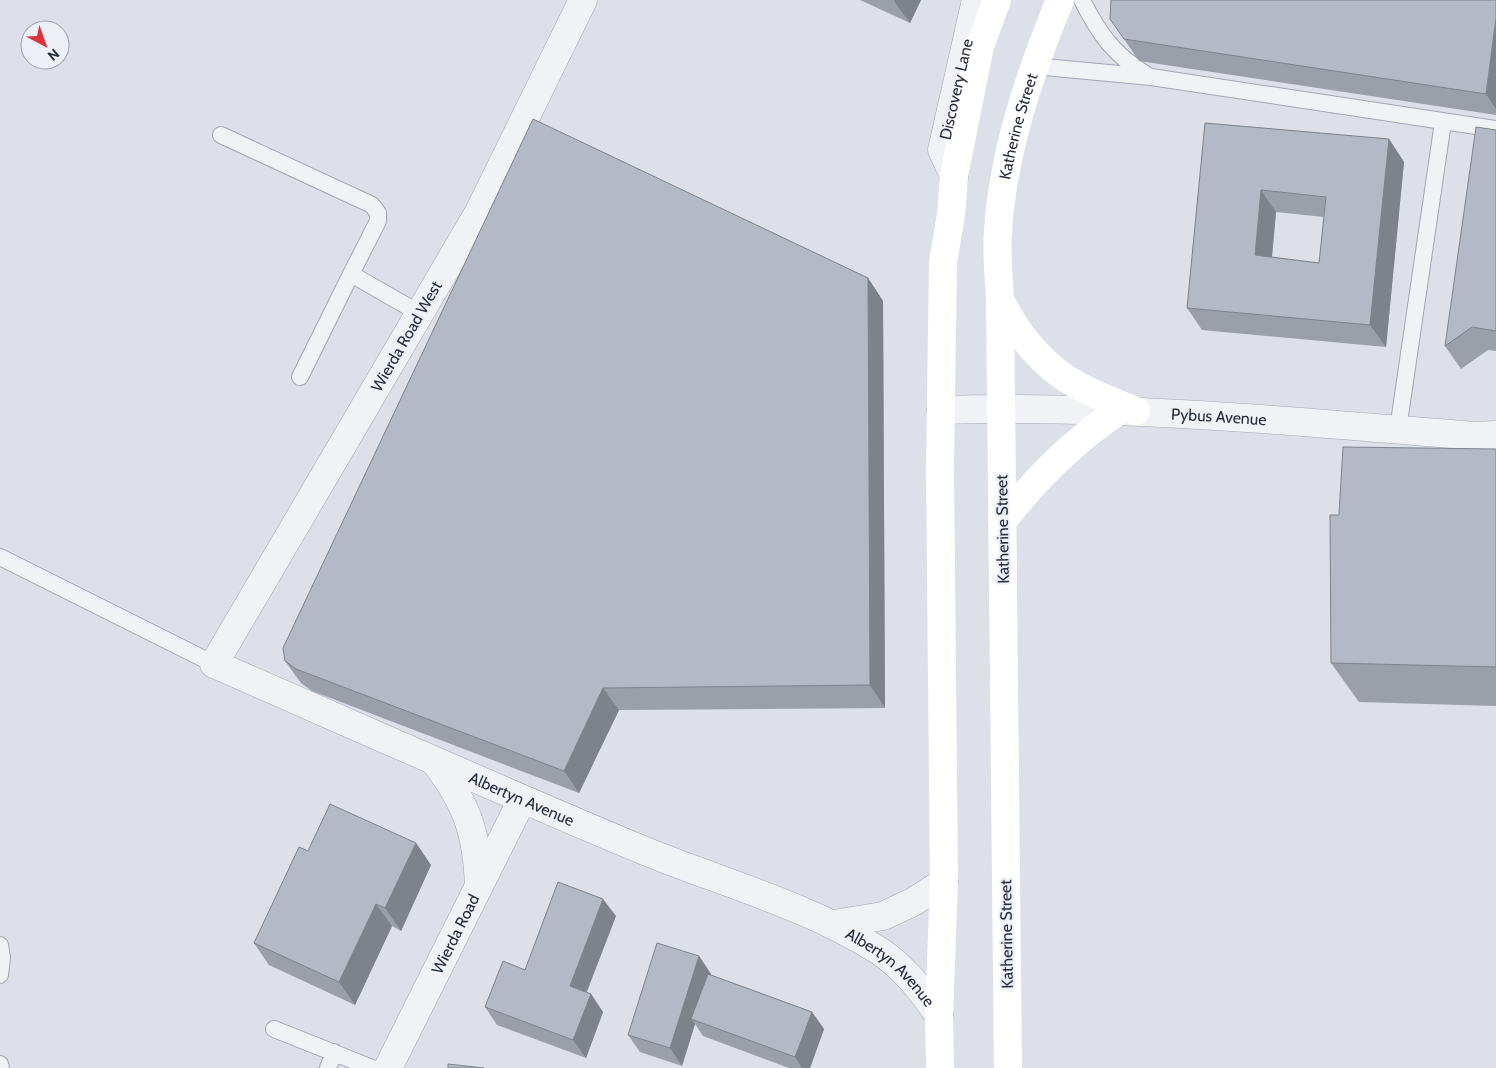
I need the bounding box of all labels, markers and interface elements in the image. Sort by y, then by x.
north arrow [20,20,70,70]
street label: Discovery Lane [936,37,977,142]
text: N [44,45,63,65]
street label: Katherine Street [995,70,1042,181]
street label: Wierda Road West [367,277,446,395]
street label: Pybus Avenue [1171,405,1267,429]
street label: Katherine Street [992,474,1013,584]
street label: Albertyn Avenue [466,768,577,830]
street label: Katherine Street [996,879,1017,989]
street label: Wierda Road [428,891,483,977]
street label: Albertyn Avenue [842,924,939,1010]

